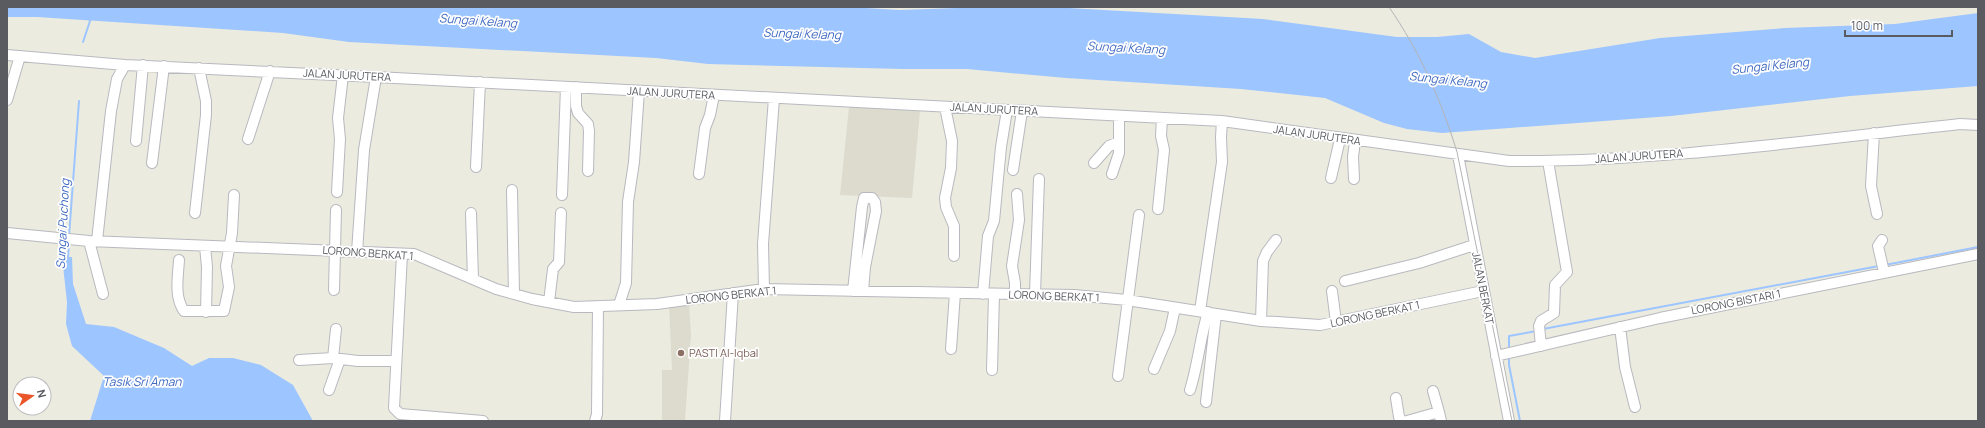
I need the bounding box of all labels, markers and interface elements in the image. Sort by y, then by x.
water label: Sungai Kelang [439,9,518,32]
scale bar [1845,12,1952,38]
text: 100 m [1851,17,1883,34]
water label: Sungai Kelang [763,24,842,43]
water label: Sungai Kelang [1087,37,1166,58]
water label: Sungai Kelang [1730,53,1811,78]
street label: JALAN JURUTERA [302,65,392,84]
water label: Sungai Kelang [1408,67,1489,92]
street label: JALAN JURUTERA [626,83,716,102]
street label: JALAN JURUTERA [949,99,1039,118]
street label: JALAN JURUTERA [1272,121,1362,148]
street label: JALAN JURUTERA [1594,145,1684,166]
water label: Sungai Puchong [52,178,73,269]
street label: LORONG BERKAT 1 [322,242,414,263]
street label: JALAN BERKAT [1469,250,1498,326]
street label: LORONG BERKAT 1 [685,282,777,307]
street label: LORONG BISTARI 1 [1690,285,1782,318]
street label: LORONG BERKAT 1 [1008,286,1100,305]
street label: LORONG BERKAT 1 [1329,297,1421,330]
place label: PASTI Al-Iqbal [689,345,758,360]
marker: PASTI Al-Iqbal [676,348,686,358]
water label: Tasik Sri Aman [103,373,182,390]
north arrow [12,376,52,416]
text: N [34,388,50,399]

